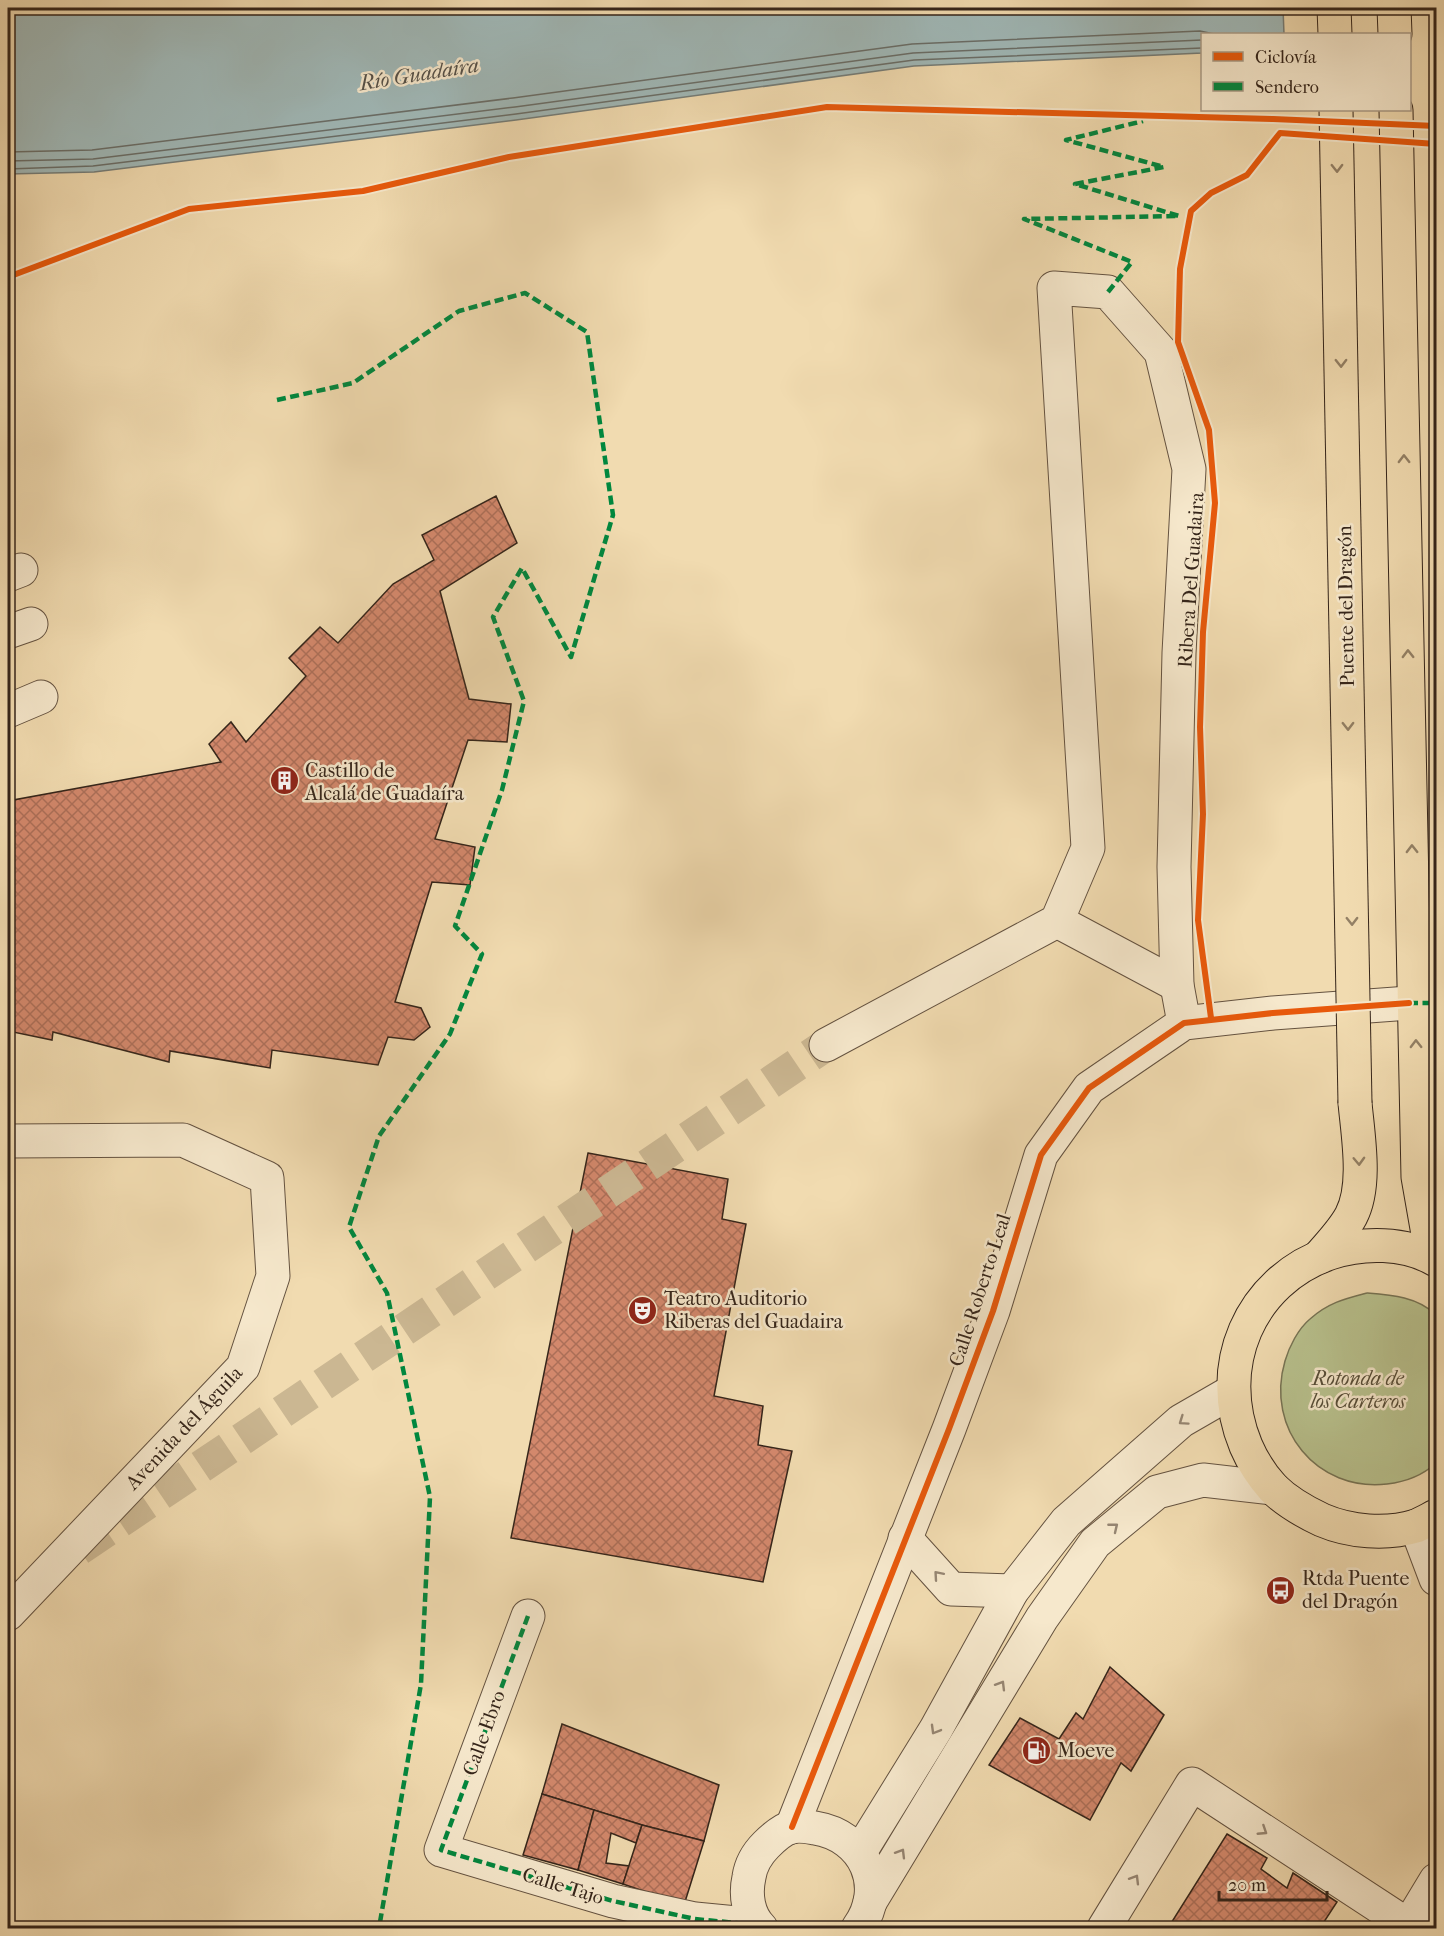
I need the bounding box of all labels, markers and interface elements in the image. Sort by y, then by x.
legend [1201,33,1411,111]
text: Ciclovía [1255,47,1317,68]
water label: Río Guadaíra [356,53,480,96]
text: Sendero [1255,77,1319,98]
one-way arrow [1331,163,1343,172]
one-way arrow [1335,358,1347,367]
one-way arrow [1397,454,1410,463]
street label: Ribera Del Guadaira [1173,491,1209,669]
street label: Puente del Dragón [1333,525,1359,687]
one-way arrow [1402,649,1414,658]
one-way arrow [1342,721,1354,730]
place label: Castillo de Alcalá de Guadaíra [304,759,465,805]
building icon: Castillo de Alcalá de Guadaíra [268,765,300,797]
one-way arrow [1406,844,1418,853]
one-way arrow [1345,916,1358,925]
one-way arrow [1410,1039,1422,1048]
one-way arrow [1353,1157,1366,1166]
street label: Calle Roberto Leal [944,1210,1016,1369]
place label: Teatro Auditorio Riberas del Guadaira [664,1287,844,1333]
theatre icon: Teatro Auditorio Riberas del Guadaira [627,1294,659,1326]
street label: Avenida del Águila [119,1360,248,1495]
park label: Rotonda de los Carteros [1310,1367,1406,1413]
one-way arrow [1178,1414,1189,1425]
one-way arrow [1107,1524,1118,1535]
place label: Rtda Puente del Dragón [1302,1567,1410,1613]
one-way arrow [935,1571,946,1582]
bus stop icon: Rtda Puente del Dragón [1265,1574,1297,1606]
one-way arrow [994,1681,1006,1691]
street label: Calle Ebro [458,1687,510,1779]
one-way arrow [930,1724,942,1735]
fuel station icon: Moeve [1020,1734,1052,1766]
place label: Moeve [1057,1739,1115,1762]
one-way arrow [1256,1824,1267,1835]
one-way arrow [894,1849,906,1859]
street label: Calle Tajo [519,1863,607,1909]
scale bar [1219,1864,1327,1902]
one-way arrow [1127,1874,1138,1885]
text: 20 m [1228,1875,1266,1896]

